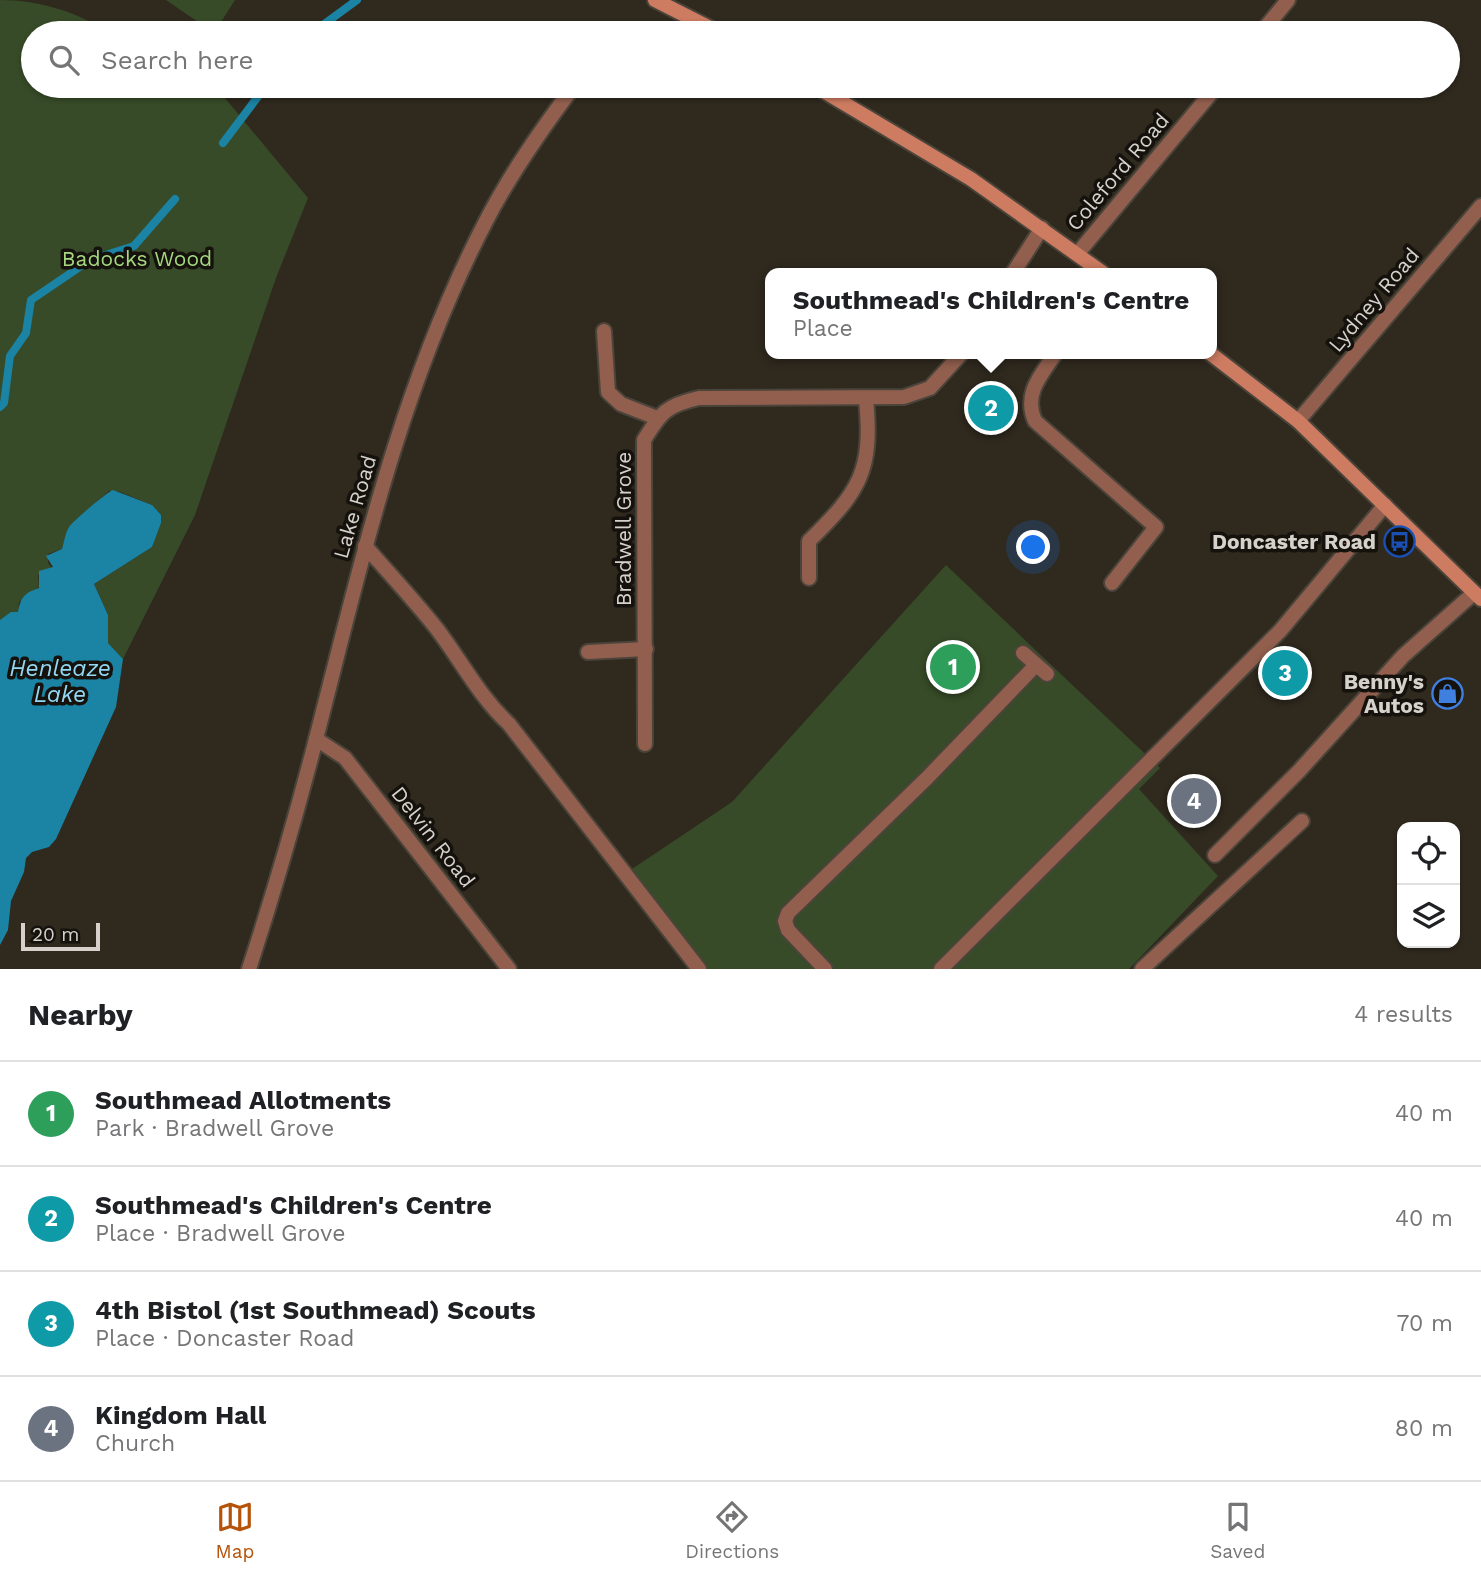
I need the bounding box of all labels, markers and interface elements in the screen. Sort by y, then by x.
search box [21,21,1460,98]
icon: search [45,41,83,79]
text: Search here [101,45,253,75]
street label: Coleford Road [1061,108,1174,236]
street label: Lydney Road [1323,243,1424,357]
park label: Badocks Wood [62,246,212,271]
popup [765,268,1217,359]
text: Southmead's Children's Centre [793,285,1189,315]
text: Place [793,315,853,342]
pin: 2 [968,382,1014,434]
street label: Lake Road [328,452,381,562]
street label: Bradwell Grove [611,452,636,606]
bus stop icon: Doncaster Road [1382,525,1416,559]
place label: Doncaster Road [1212,529,1376,554]
your location [1016,530,1050,564]
pin: 1 [930,641,976,693]
pin: 3 [1262,647,1308,699]
water label: Henleaze Lake [9,655,111,708]
place label: Benny's Autos [1344,669,1424,718]
shop icon: Benny's Autos [1430,677,1464,711]
pin: 4 [1171,775,1217,827]
street label: Delvin Road [386,781,481,892]
map controls [1397,822,1460,948]
button: locate [1397,822,1460,885]
button: layers [1397,885,1460,948]
scale bar [21,920,100,952]
text: 20 m [32,923,79,946]
text: Nearby [28,997,133,1032]
text: 4 results [1354,1001,1453,1028]
text: Southmead Allotments [95,1085,391,1115]
text: 1 [46,1100,56,1127]
text: 40 m [1395,1100,1453,1127]
text: Park · Bradwell Grove [95,1115,334,1142]
text: Southmead's Children's Centre [95,1190,492,1220]
text: 2 [44,1205,58,1232]
text: 40 m [1395,1205,1453,1232]
text: Place · Bradwell Grove [95,1220,346,1247]
text: 4th Bistol (1st Southmead) Scouts [95,1295,536,1325]
text: 3 [44,1310,58,1337]
text: 70 m [1396,1310,1453,1337]
text: Place · Doncaster Road [95,1325,355,1352]
text: Kingdom Hall [95,1400,266,1430]
text: 4 [44,1415,58,1442]
text: 80 m [1395,1415,1453,1442]
text: Church [95,1430,175,1457]
tab: Map [216,1498,254,1563]
tab: Directions [685,1498,779,1563]
tab: Saved [1210,1498,1265,1563]

